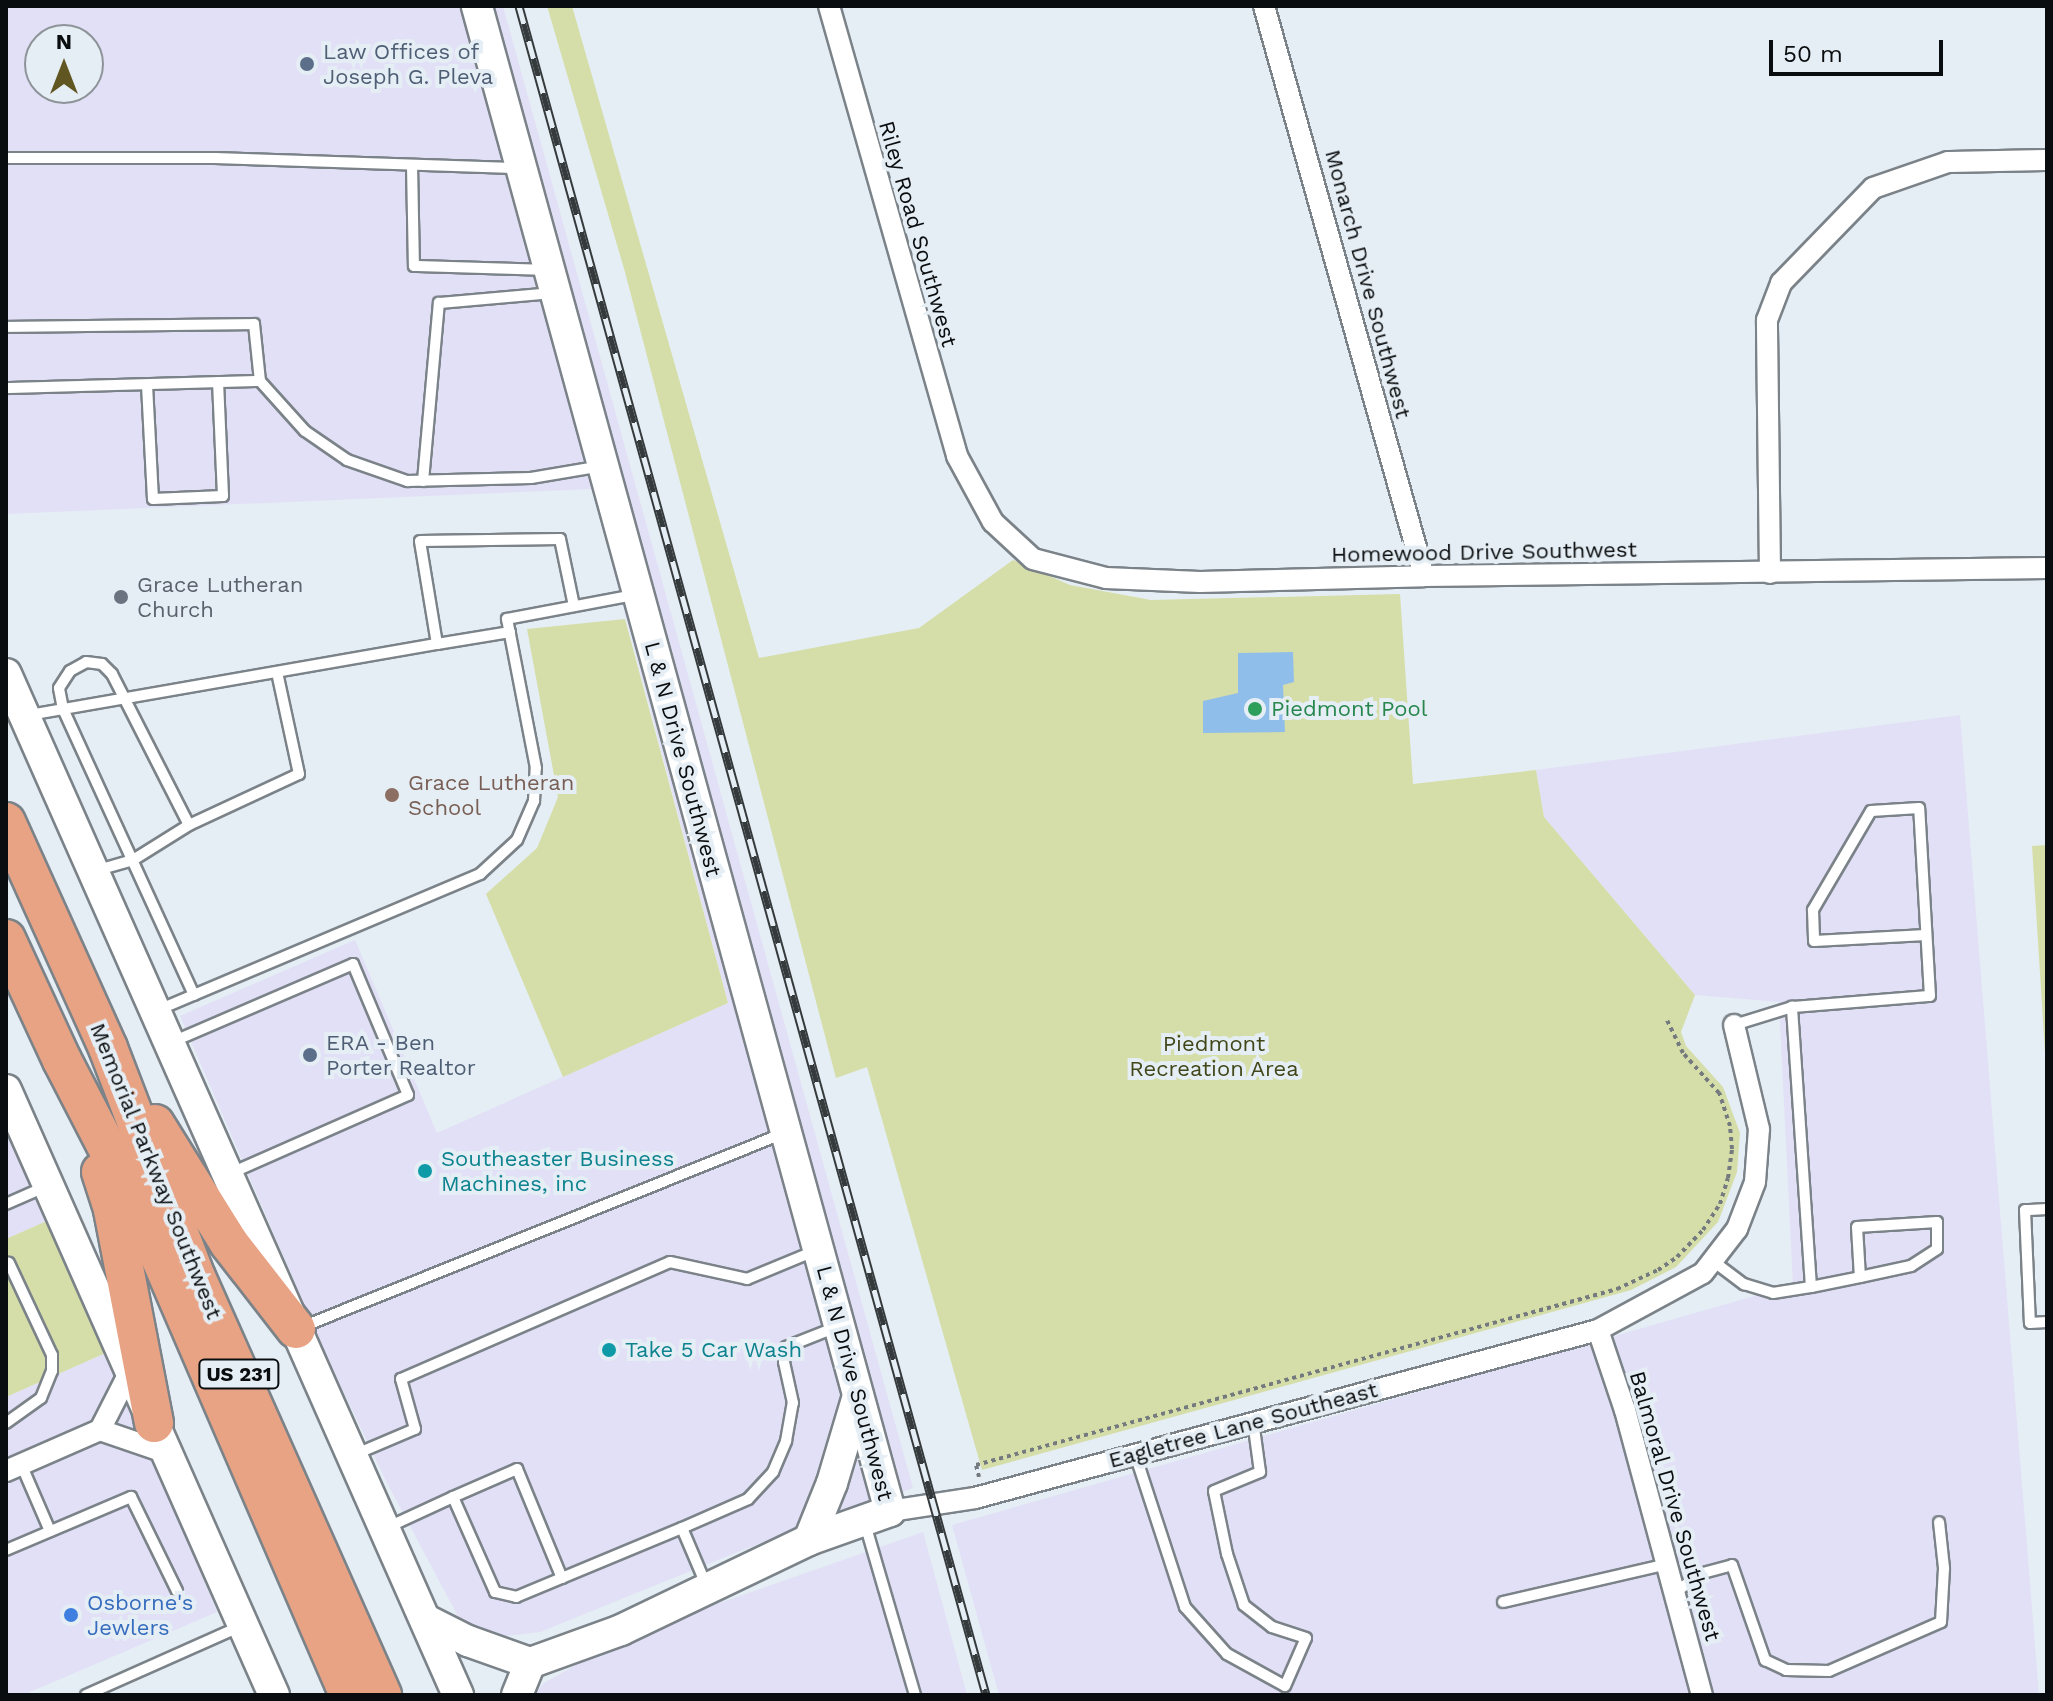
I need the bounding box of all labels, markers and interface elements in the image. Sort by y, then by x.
north arrow [24,24,104,104]
scale bar [1773,24,1947,74]
text: N [56,29,72,54]
place label: Law Offices of Joseph G. Pleva [323,38,493,90]
text: 50 m [1783,40,1843,68]
marker: Law Offices of Joseph G. Pleva [298,55,316,73]
street label: Riley Road Southwest [873,118,963,350]
street label: Monarch Drive Southwest [1319,147,1417,421]
street label: Homewood Drive Southwest [1331,536,1637,568]
place label: Grace Lutheran Church [137,571,303,622]
marker: Grace Lutheran Church [112,588,130,606]
street label: L & N Drive Southwest [639,638,727,880]
place label: Piedmont Pool [1271,696,1427,722]
marker: Piedmont Pool [1246,700,1264,718]
place label: Grace Lutheran School [408,769,574,820]
marker: Grace Lutheran School [383,786,401,804]
street label: Memorial Parkway Southwest [84,1019,228,1323]
place label: ERA - Ben Porter Realtor [326,1029,476,1080]
park label: Piedmont Recreation Area [1129,1030,1299,1082]
marker: ERA - Ben Porter Realtor [301,1046,319,1064]
place label: Southeaster Business Machines, inc [441,1145,675,1196]
marker: Southeaster Business Machines, inc [416,1162,434,1180]
street label: L & N Drive Southwest [811,1262,899,1504]
place label: Take 5 Car Wash [625,1337,803,1363]
marker: Take 5 Car Wash [600,1341,618,1359]
road number: US 231 [197,1358,281,1390]
street label: Balmoral Drive Southwest [1624,1368,1726,1644]
street label: Eagletree Lane Southeast [1106,1376,1380,1474]
place label: Osborne's Jewlers [87,1589,193,1640]
marker: Osborne's Jewlers [62,1606,80,1624]

